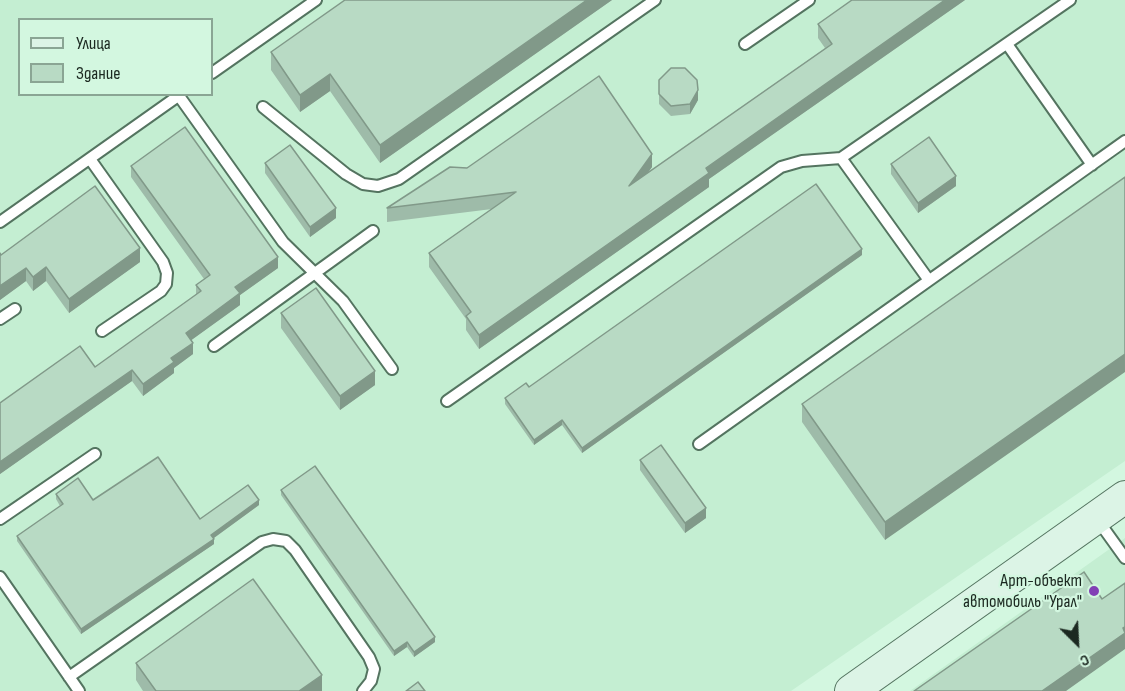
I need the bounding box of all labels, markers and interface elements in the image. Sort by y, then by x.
legend [18,18,213,96]
text: Улица [76,33,111,54]
text: Здание [76,63,121,84]
place label: Арт-объект автомобиль "Урал" [963,570,1082,612]
marker: Арт-объект автомобиль "Урал" [1087,584,1101,598]
north arrow [1047,613,1107,673]
text: С [1077,650,1092,670]

